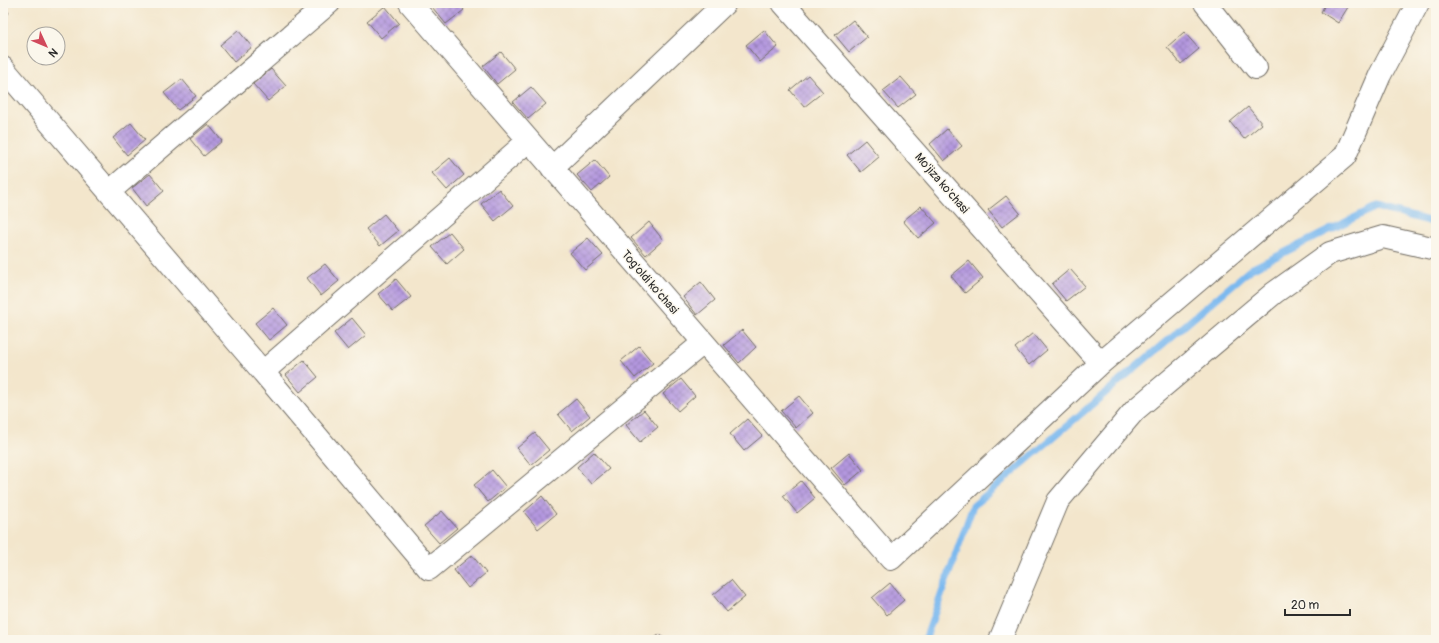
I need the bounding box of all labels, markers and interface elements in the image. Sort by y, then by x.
north arrow [26,26,66,66]
text: N [45,45,60,60]
street label: Mo'jiza ko'chasi [911,150,972,217]
street label: Tog'oldi ko'chasi [618,247,681,317]
scale bar [1285,591,1350,617]
text: 20 m [1291,598,1320,613]

